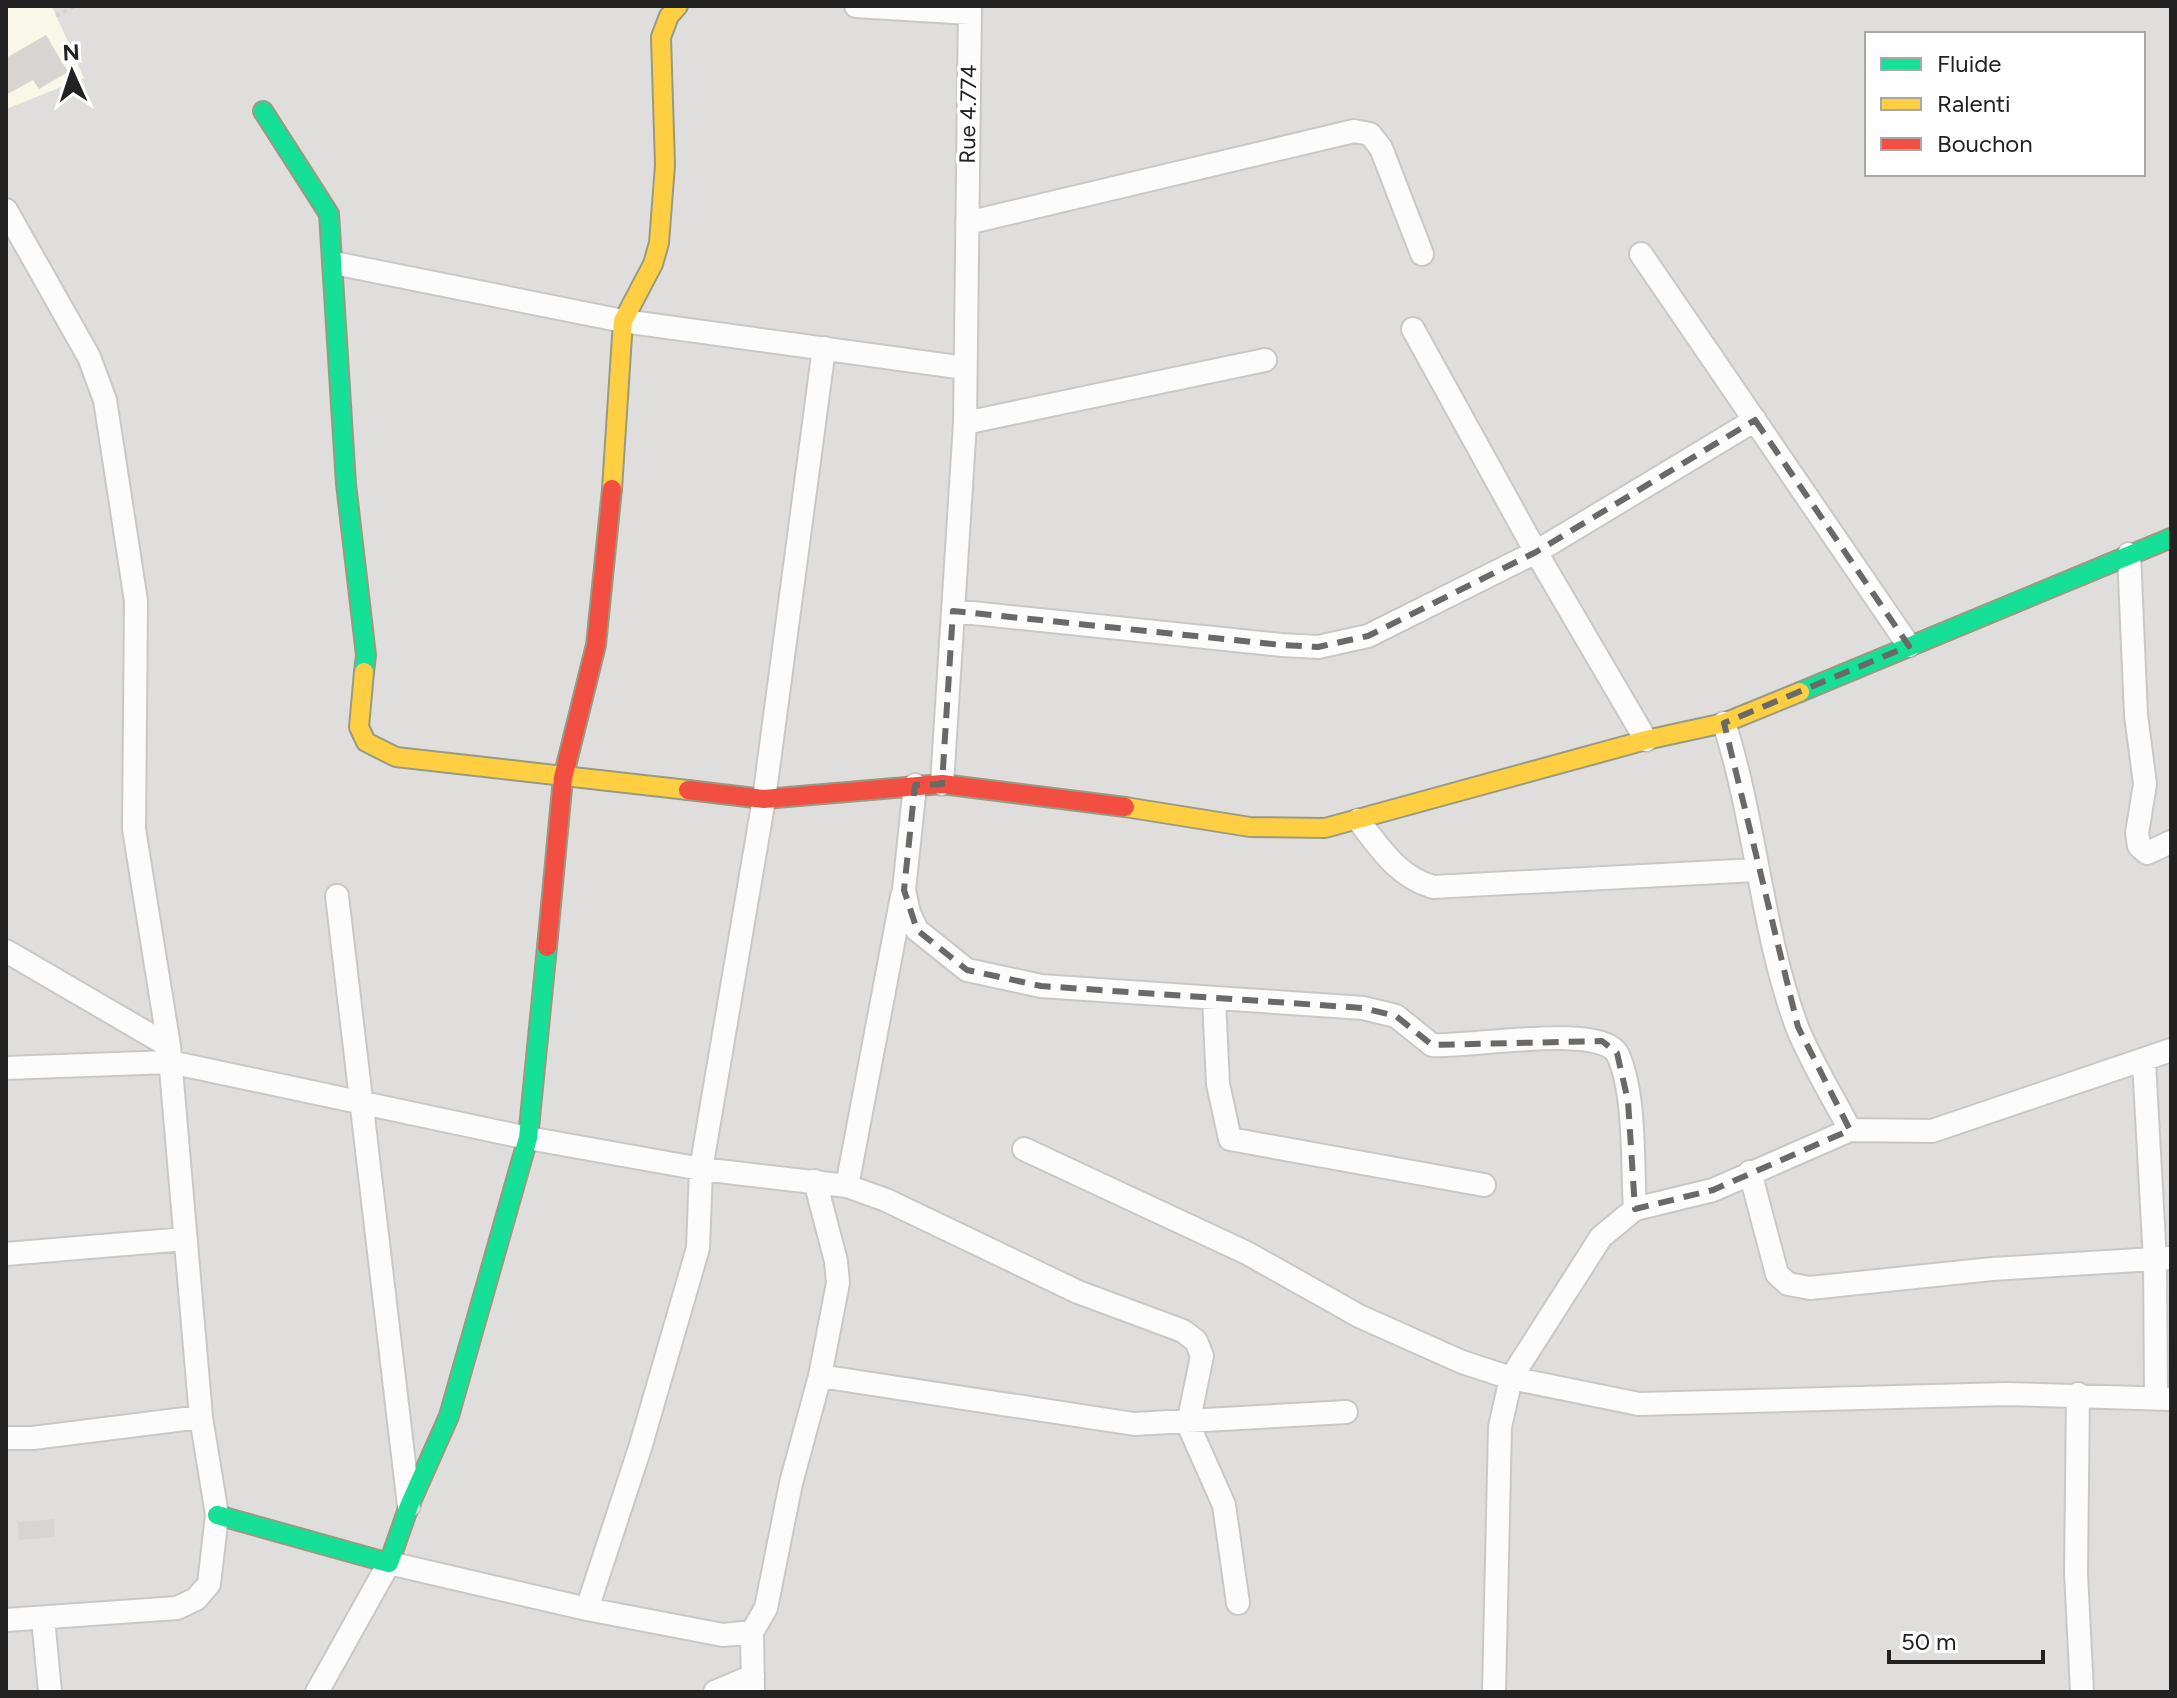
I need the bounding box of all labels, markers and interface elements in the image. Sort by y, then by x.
north arrow [32,32,112,112]
legend [1865,32,2145,176]
text: N [62,39,80,66]
text: Fluide [1937,49,2001,78]
street label: Rue 4.774 [954,64,982,164]
text: Ralenti [1937,89,2011,118]
text: Bouchon [1937,129,2033,158]
scale bar [1889,1614,2043,1664]
text: 50 m [1901,1627,1957,1656]

